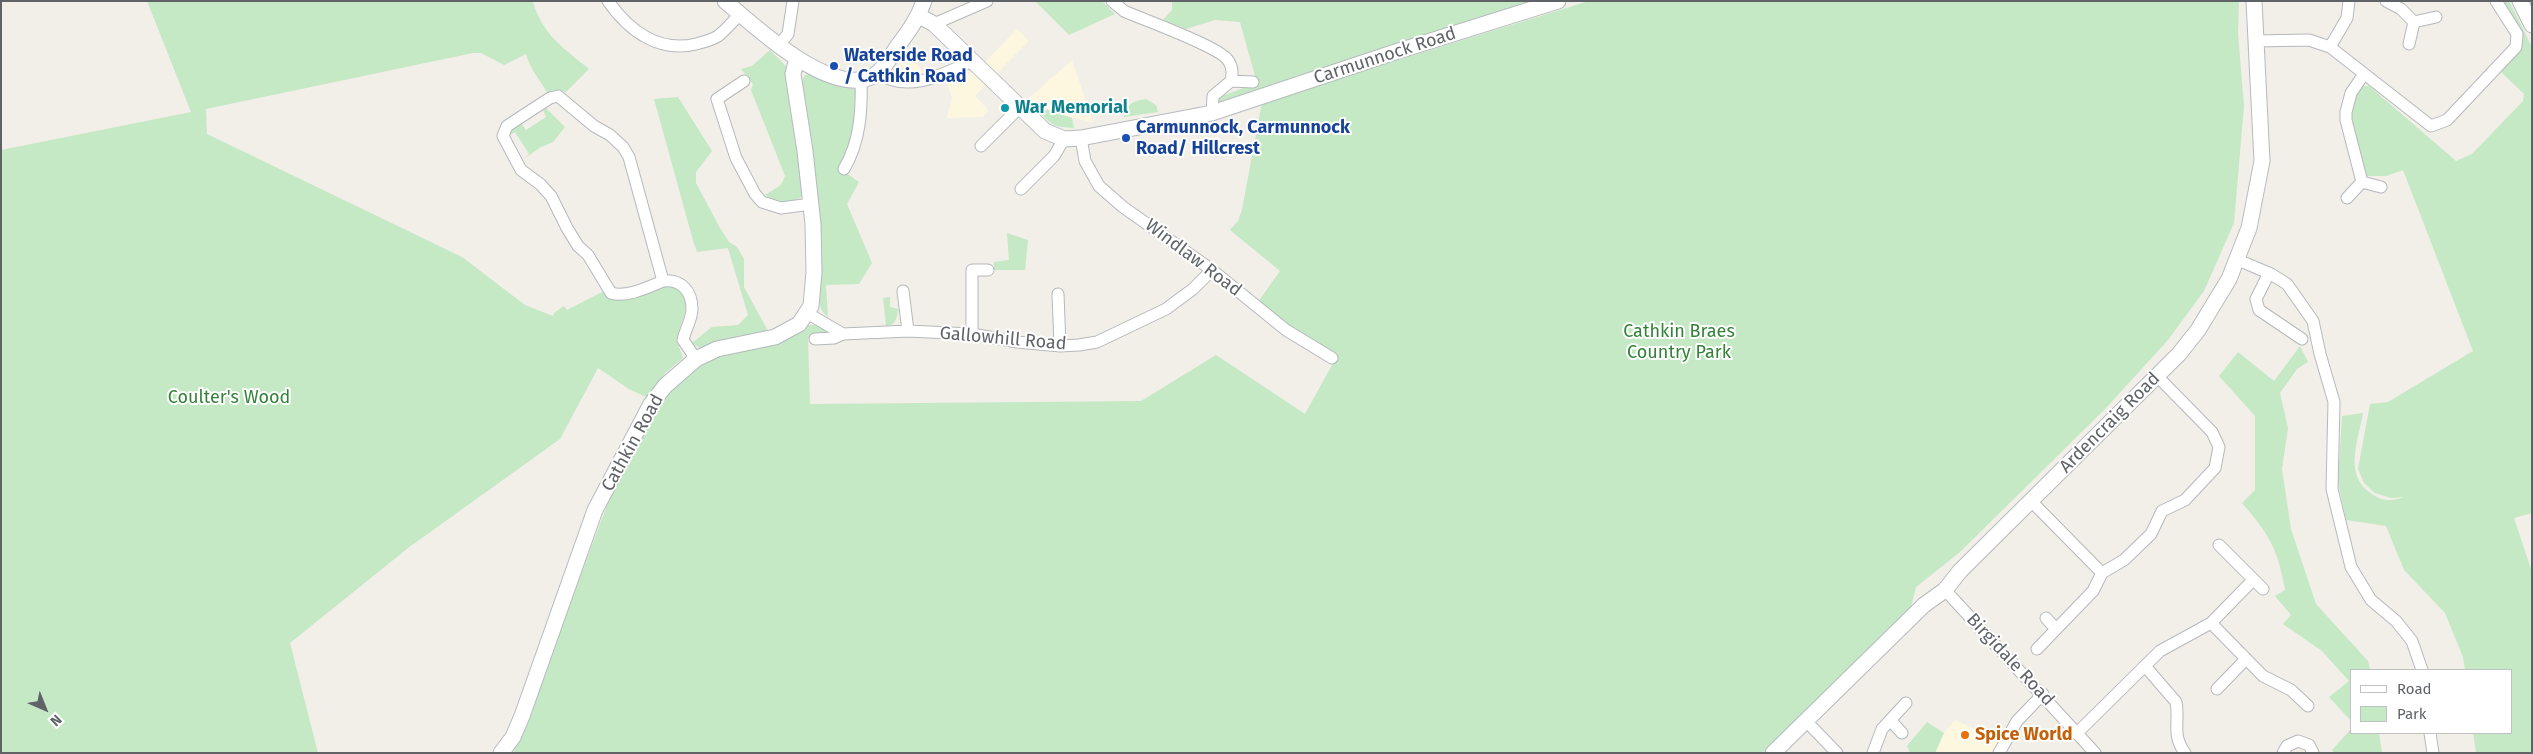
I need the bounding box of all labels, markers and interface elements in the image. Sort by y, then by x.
street label: Carmunnock Road [1311,23,1459,89]
place label: Waterside Road / Cathkin Road [844,45,973,88]
marker: Waterside Road / Cathkin Road [828,60,840,72]
place label: War Memorial [1015,97,1128,119]
marker: War Memorial [999,102,1011,114]
place label: Carmunnock, Carmunnock Road/ Hillcrest [1136,117,1350,160]
marker: Carmunnock, Carmunnock Road/ Hillcrest [1120,132,1132,144]
street label: Windlaw Road [1140,215,1246,301]
park label: Cathkin Braes Country Park [1623,321,1735,364]
street label: Gallowhill Road [939,323,1067,355]
street label: Ardencraig Road [2055,368,2165,478]
park label: Coulter's Wood [168,387,290,409]
street label: Cathkin Road [597,391,669,495]
street label: Birgidale Road [1962,609,2058,711]
legend [2350,669,2513,734]
text: Road [2397,680,2432,698]
north arrow [20,684,70,734]
text: Park [2397,705,2427,723]
text: N [47,711,65,729]
place label: Spice World [1975,724,2072,746]
marker: Spice World [1959,729,1971,741]

